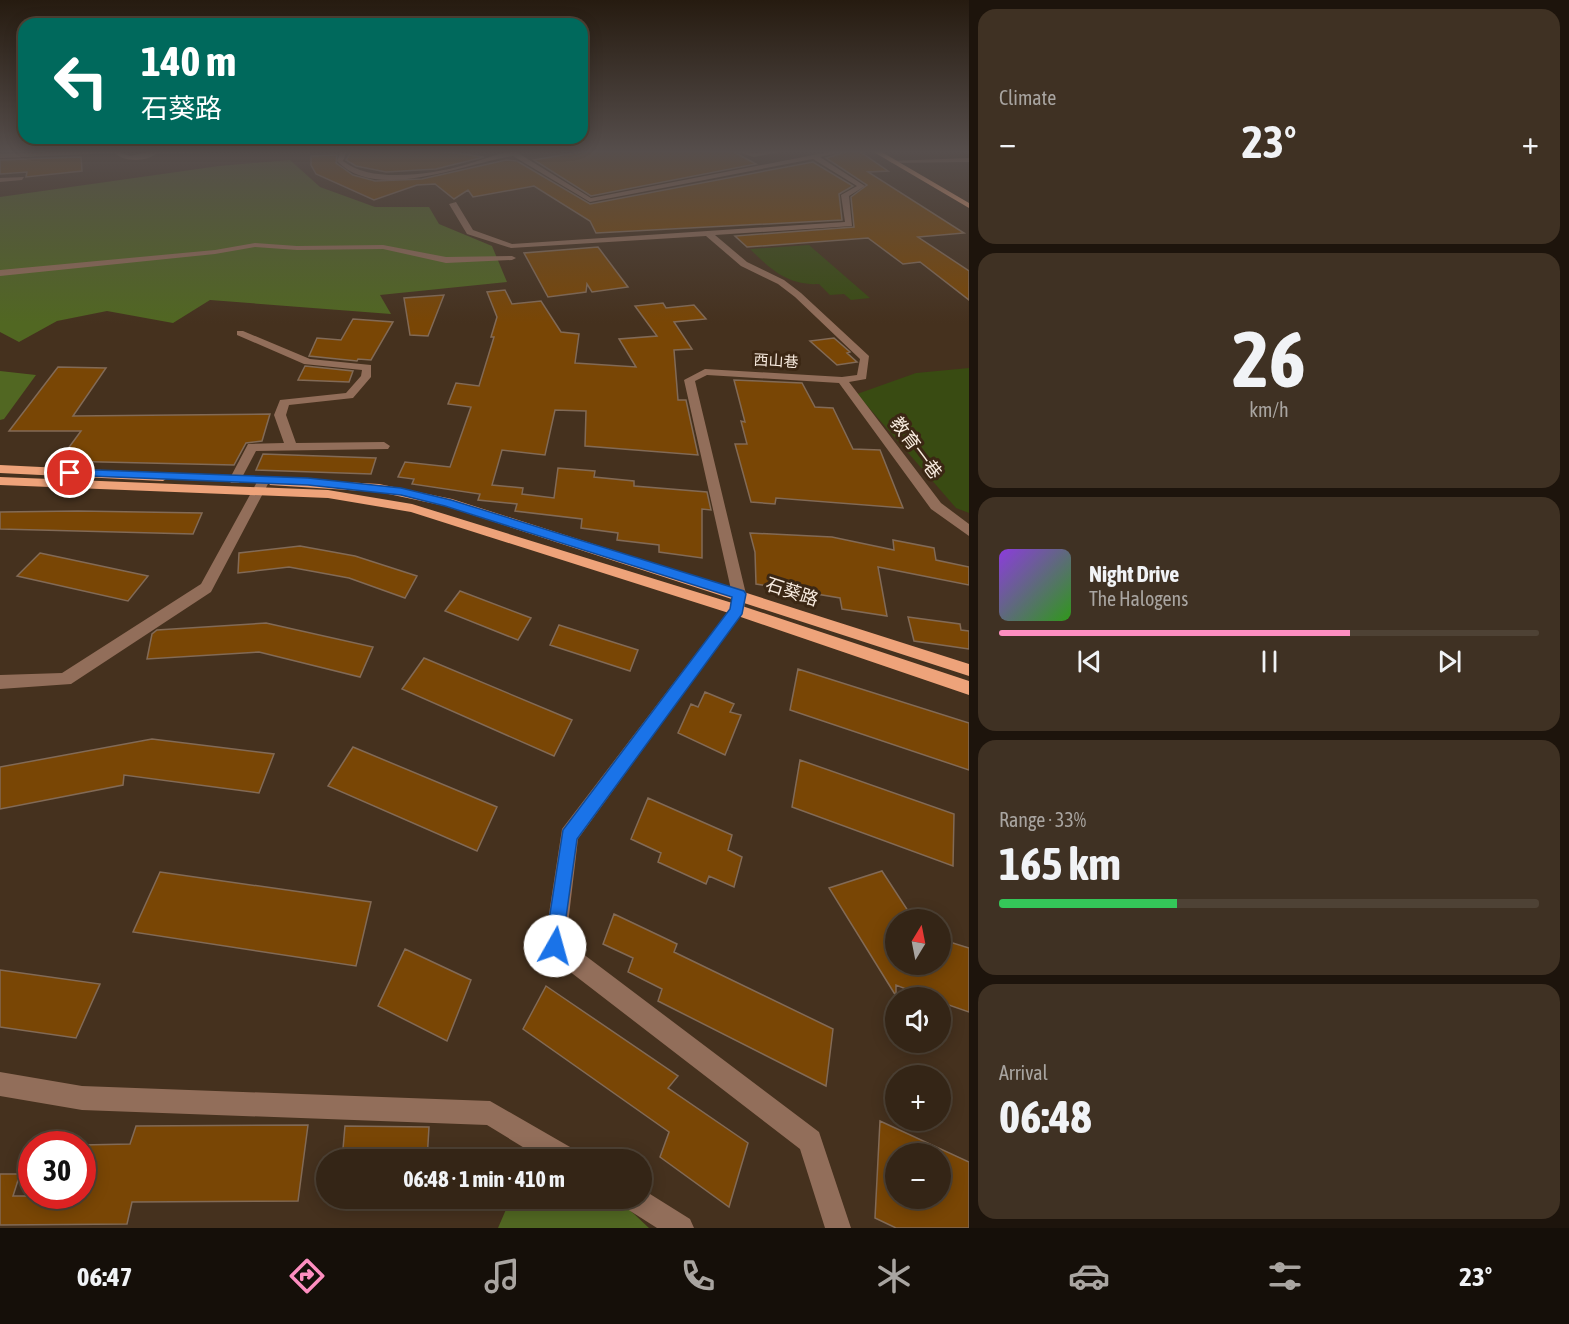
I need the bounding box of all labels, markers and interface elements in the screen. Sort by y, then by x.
text: 140 m [141,37,236,85]
icon: left [42,42,120,120]
text: Climate [999,86,1056,109]
text: 石葵路 [141,93,222,124]
text: 23° [1242,116,1296,168]
text: − [999,123,1016,161]
text: + [1522,123,1539,161]
text: 26 [1232,314,1306,404]
street label: 西山巷 [753,351,799,370]
text: km/h [1249,398,1289,421]
street label: 教育一巷 [886,413,946,483]
pin [44,447,95,498]
icon: arrive [53,456,86,489]
text: Night Drive [1089,561,1179,587]
street label: 石葵路 [763,573,821,610]
text: The Halogens [1089,587,1188,610]
icon: previous [1073,645,1106,678]
icon: pause [1253,645,1286,678]
icon: next [1433,645,1466,678]
text: Range · 33% [999,808,1086,831]
text: 165 km [999,838,1121,890]
north arrow [885,909,951,975]
map controls [885,909,951,1209]
position arrow [523,914,587,978]
button: sound [885,987,951,1053]
text: Arrival [999,1061,1048,1084]
button: + [885,1065,951,1131]
text: 06:48 [999,1091,1092,1143]
speed limit sign: 30 [18,1131,96,1209]
button: − [885,1143,951,1209]
text: 06:48 · 1 min · 410 m [403,1166,565,1192]
icon: directions [286,1255,328,1297]
icon: music [481,1255,523,1297]
icon: phone [677,1255,719,1297]
icon: climate [873,1255,915,1297]
icon: car [1068,1255,1110,1297]
icon: filters [1264,1255,1306,1297]
text: 06:47 [77,1261,132,1292]
text: 23° [1459,1261,1492,1292]

